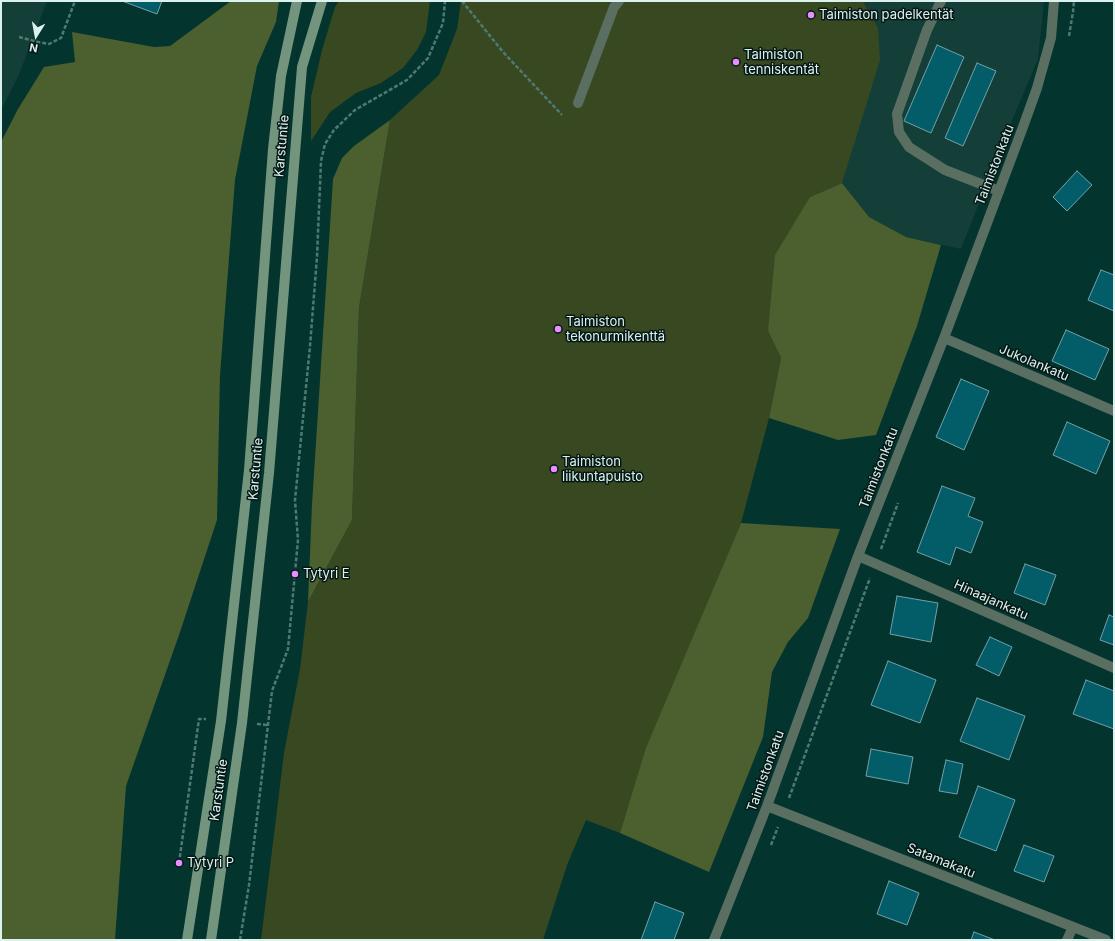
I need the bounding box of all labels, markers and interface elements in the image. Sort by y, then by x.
place label: Taimiston padelkentät [819,7,954,23]
marker: Taimiston padelkentät [806,10,816,20]
north arrow [16,16,56,56]
text: N [28,40,39,55]
place label: Taimiston tenniskentät [744,47,819,78]
marker: Taimiston tenniskentät [731,57,741,67]
street label: Karstuntie [272,114,292,178]
street label: Taimistonkatu [972,122,1018,208]
place label: Taimiston tekonurmikenttä [566,314,665,345]
marker: Taimiston tekonurmikenttä [553,324,563,334]
street label: Jukolankatu [997,341,1071,385]
street label: Taimistonkatu [856,425,902,511]
street label: Karstuntie [246,437,266,501]
place label: Taimiston liikuntapuisto [562,454,643,485]
marker: Taimiston liikuntapuisto [549,464,559,474]
place label: Tytyri E [303,566,350,582]
marker: Tytyri E [290,569,300,579]
street label: Hinaajankatu [951,577,1031,623]
street label: Taimistonkatu [744,728,788,814]
street label: Karstuntie [207,758,231,822]
street label: Satamakatu [905,840,977,882]
place label: Tytyri P [187,855,234,871]
marker: Tytyri P [174,858,184,868]

